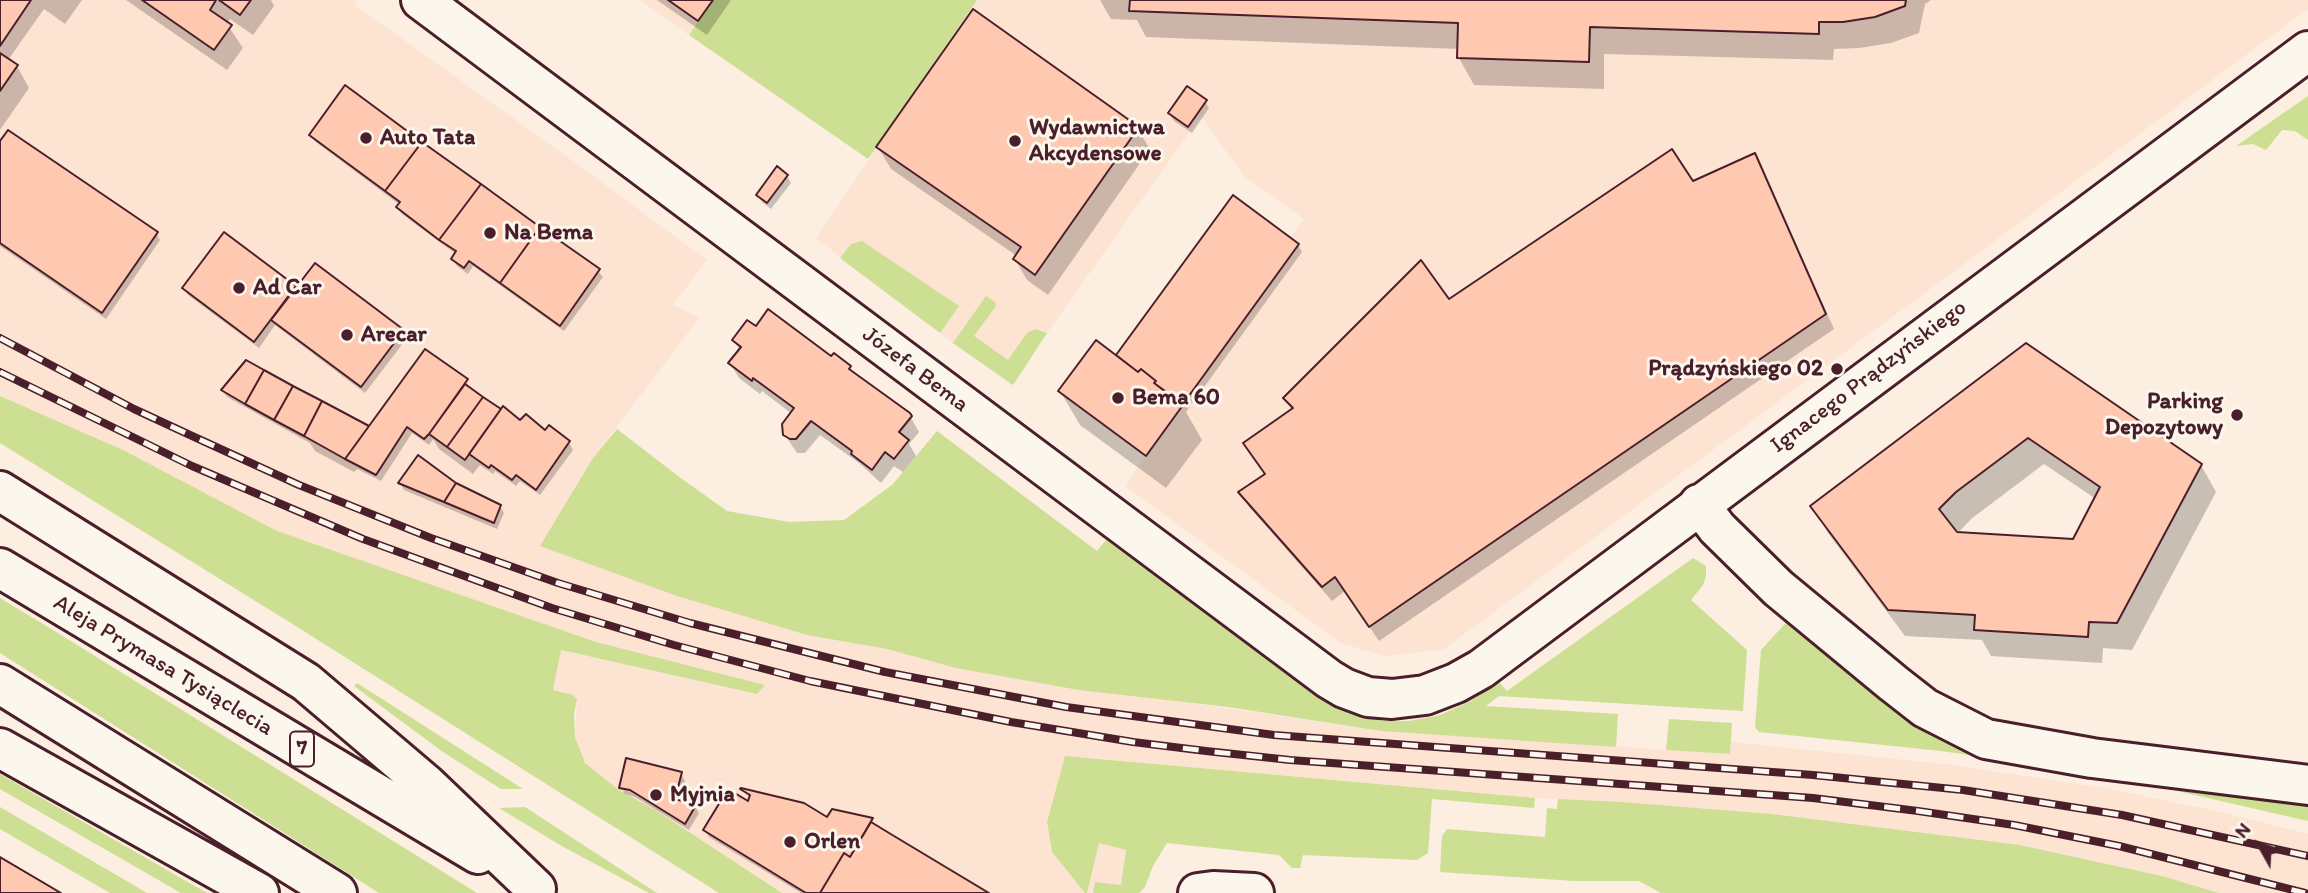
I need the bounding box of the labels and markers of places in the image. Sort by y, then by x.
place label: Wydawnictwa Akcydensowe [1029,114,1165,168]
place label: Auto Tata [380,124,475,152]
marker: Auto Tata [358,130,374,146]
marker: Wydawnictwa Akcydensowe [1007,133,1023,149]
place label: Na Bema [504,219,593,247]
marker: Na Bema [482,225,498,241]
place label: Ad Car [253,274,321,302]
marker: Ad Car [231,280,247,296]
place label: Arecar [361,321,427,349]
marker: Arecar [339,327,355,343]
place label: Prądzyńskiego 02 [1648,355,1823,383]
marker: Prądzyńskiego 02 [1829,361,1845,377]
place label: Bema 60 [1132,384,1220,412]
place label: Parking Depozytowy [2105,388,2223,442]
marker: Bema 60 [1110,390,1126,406]
marker: Parking Depozytowy [2229,407,2245,423]
place label: Myjnia [670,781,735,809]
marker: Myjnia [648,787,664,803]
place label: Orlen [804,828,860,856]
marker: Orlen [782,834,798,850]

